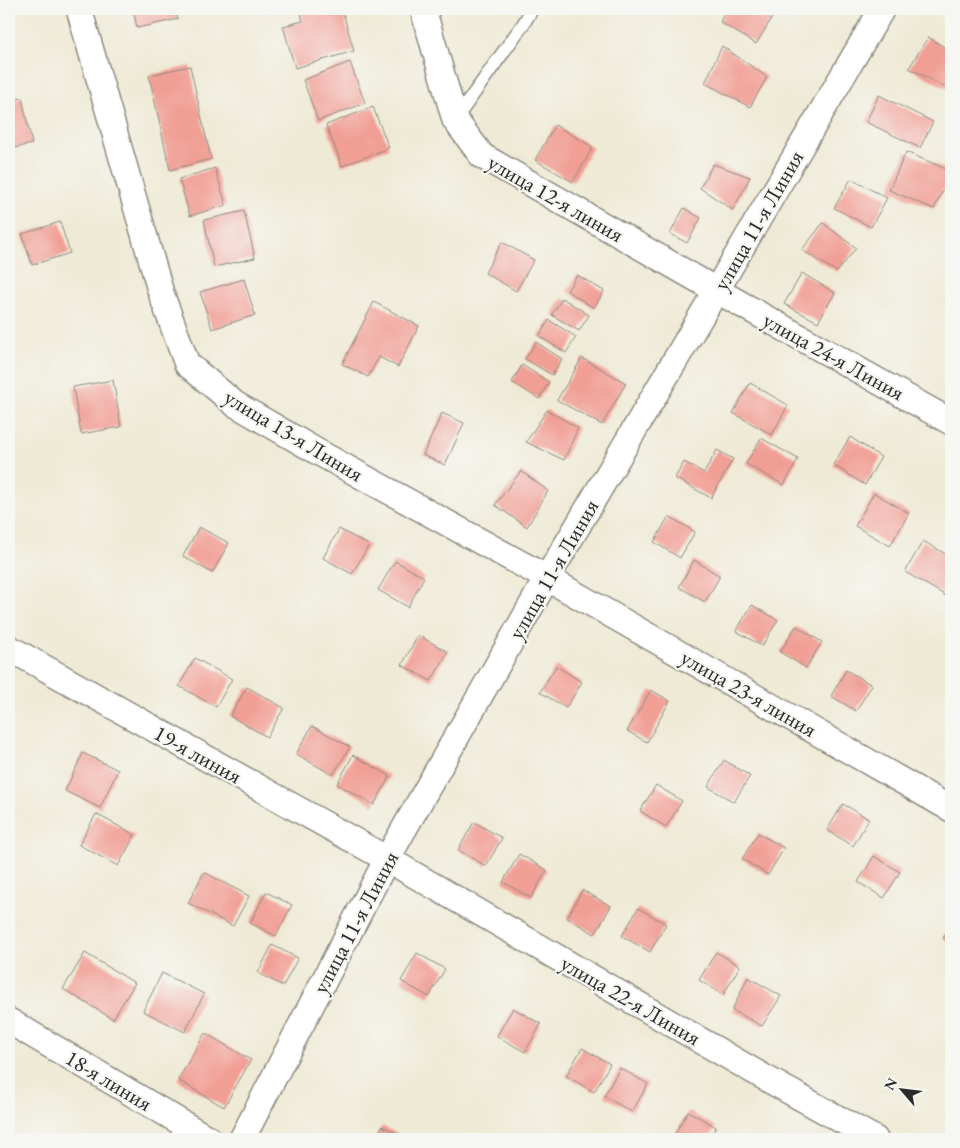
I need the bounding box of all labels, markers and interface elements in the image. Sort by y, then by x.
street label: улица 11-я Линия [707,145,810,296]
street label: улица 12-я линия [483,148,629,249]
street label: улица 24-я Линия [758,306,910,407]
street label: улица 13-я Линия [219,382,369,488]
street label: улица 11-я Линия [502,494,605,645]
street label: улица 23-я линия [676,643,822,744]
street label: 19-я линия [149,718,247,791]
street label: улица 11-я Линия [306,846,405,998]
street label: улица 22-я Линия [555,949,706,1052]
street label: 18-я линия [60,1043,158,1118]
north arrow [878,1066,928,1116]
text: N [880,1074,901,1093]

